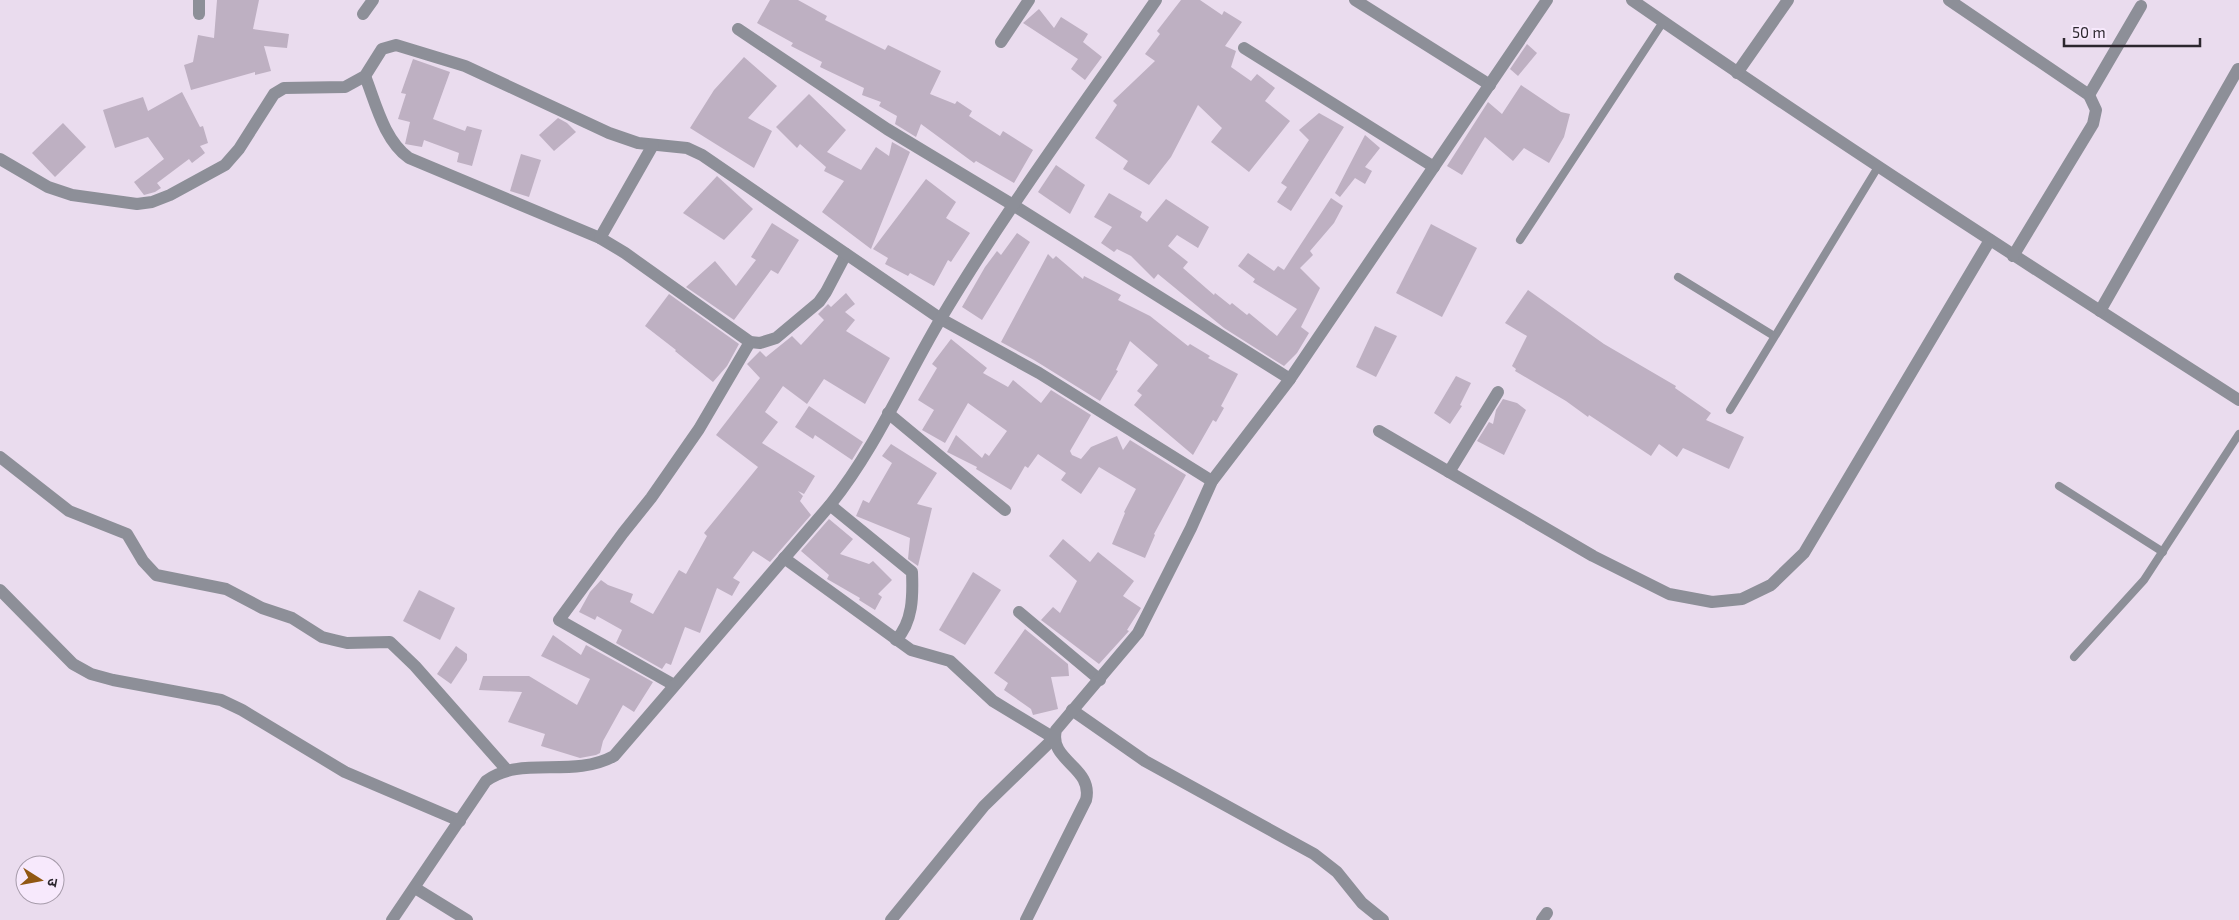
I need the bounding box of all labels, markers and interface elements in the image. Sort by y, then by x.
scale bar [2064,15,2200,47]
text: 50 m [2072,23,2106,41]
north arrow [15,855,65,905]
text: उ [44,877,62,889]

